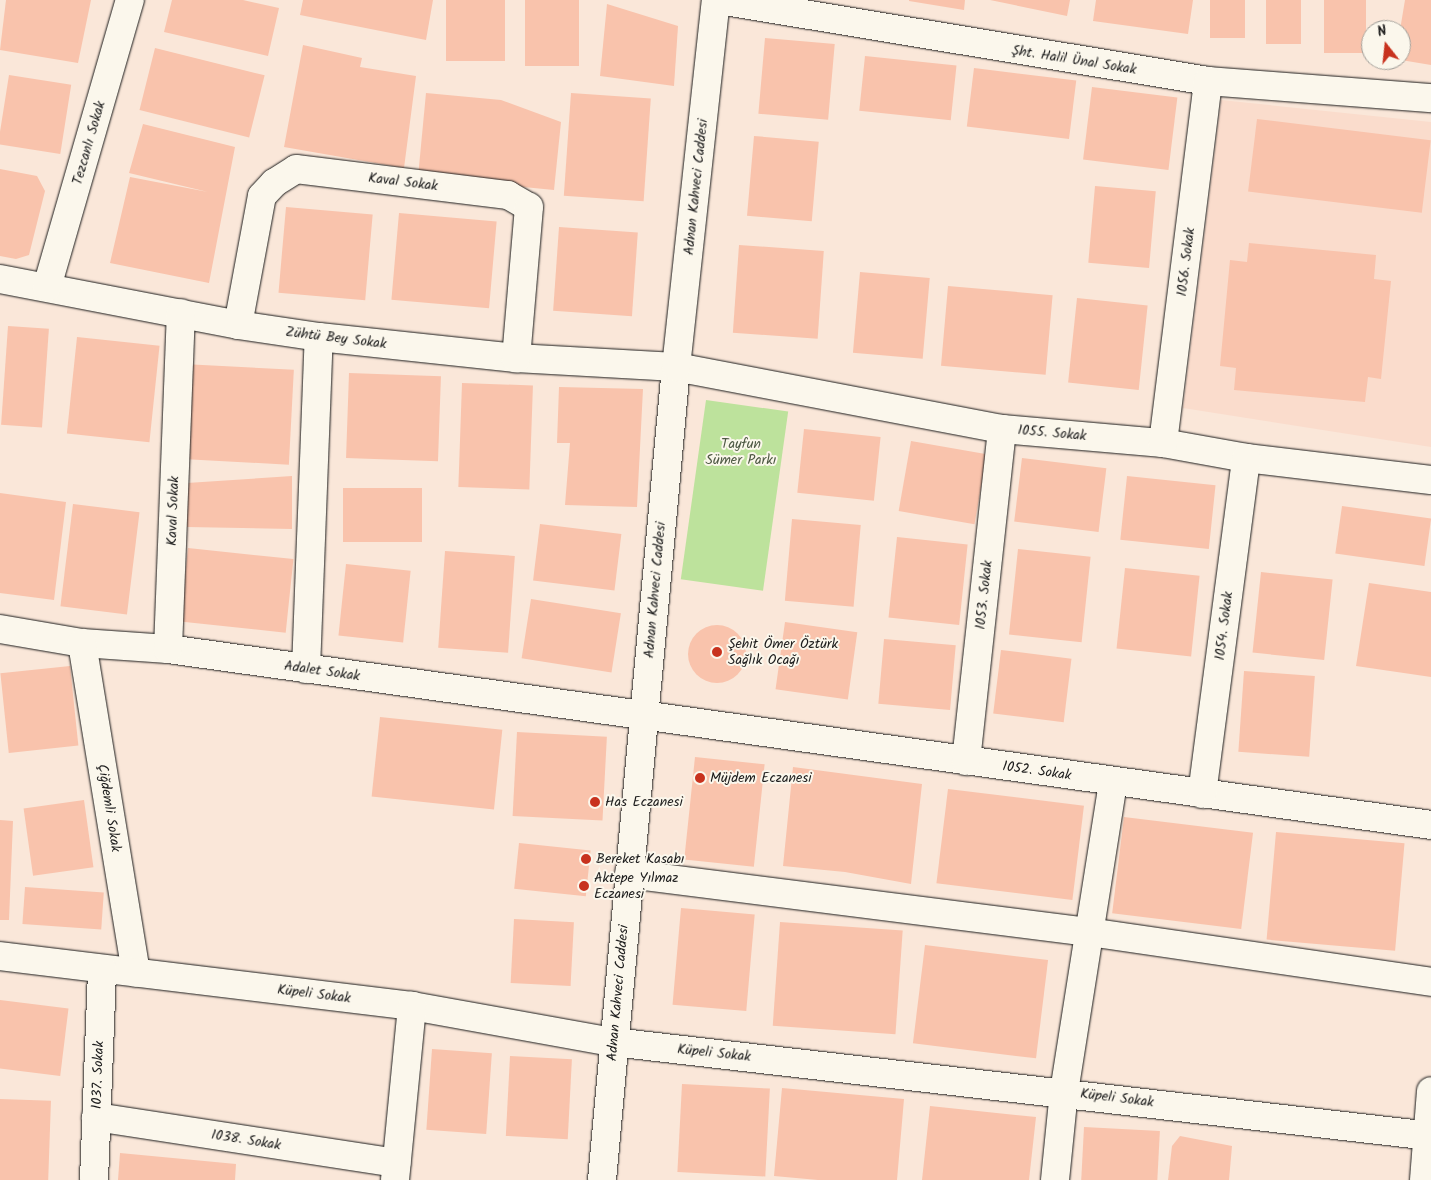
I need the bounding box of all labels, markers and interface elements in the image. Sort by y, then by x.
north arrow [1361,20,1411,70]
text: N [1375,20,1389,43]
street label: Şht. Halil Ünal Sokak [1010,42,1138,78]
street label: Tezcanlı Sokak [69,99,109,187]
street label: Adnan Kahveci Caddesi [680,118,712,256]
street label: Kaval Sokak [367,169,439,195]
street label: 1056. Sokak [1173,227,1199,297]
street label: Zühtü Bey Sokak [285,323,387,353]
street label: 1055. Sokak [1017,422,1087,444]
park label: Tayfun Sümer Parkı [706,436,776,468]
street label: Kaval Sokak [163,476,183,546]
street label: Adnan Kahveci Caddesi [641,521,669,659]
street label: 1053. Sokak [972,560,996,630]
street label: 1054. Sokak [1211,591,1237,661]
place label: Şehit Ömer Öztürk Sağlık Ocağı [728,636,838,669]
marker: Şehit Ömer Öztürk Sağlık Ocağı [710,645,724,659]
street label: Adalet Sokak [283,657,361,685]
street label: 1052. Sokak [1001,758,1073,784]
street label: Çiğdemli Sokak [94,763,124,853]
place label: Müjdem Eczanesi [710,770,812,786]
marker: Müjdem Eczanesi [694,772,706,784]
place label: Has Eczanesi [605,794,683,810]
marker: Has Eczanesi [589,796,601,808]
place label: Bereket Kasabı [596,851,684,867]
marker: Bereket Kasabı [580,853,592,865]
place label: Aktepe Yılmaz Eczanesi [594,870,678,902]
marker: Aktepe Yılmaz Eczanesi [578,880,590,892]
street label: Adnan Kahveci Caddesi [604,924,632,1062]
street label: Küpeli Sokak [276,981,352,1007]
street label: 1037. Sokak [88,1041,108,1109]
street label: Küpeli Sokak [676,1041,752,1065]
street label: Küpeli Sokak [1079,1085,1155,1111]
street label: 1038. Sokak [210,1126,282,1154]

